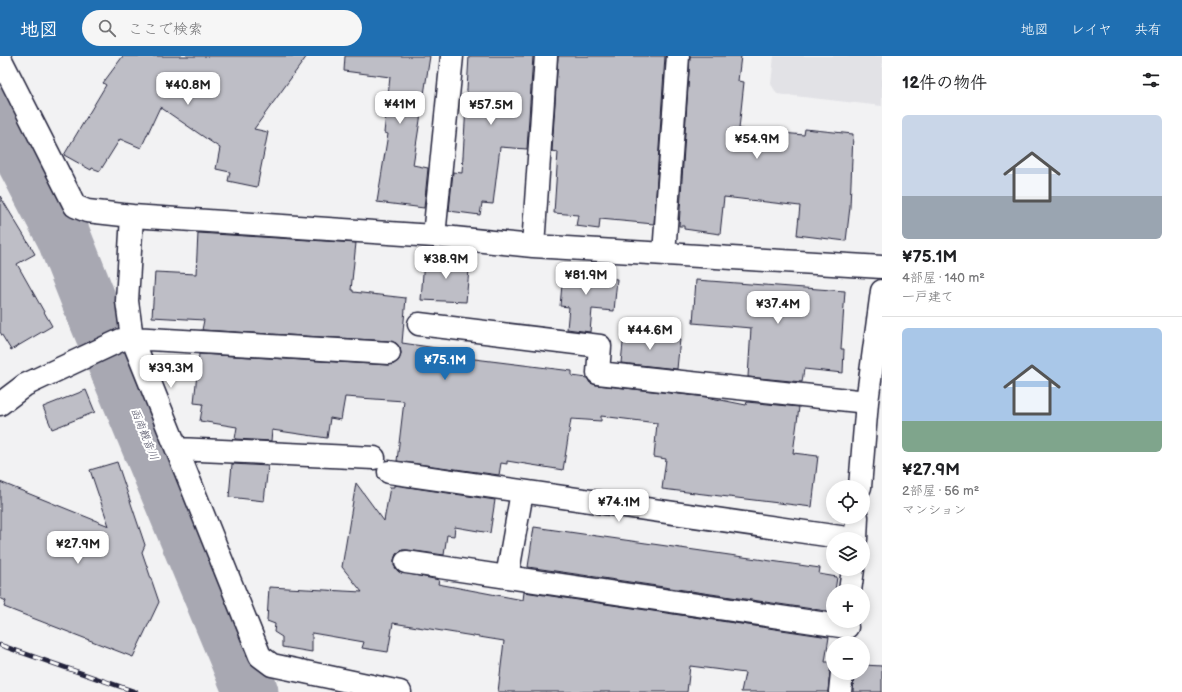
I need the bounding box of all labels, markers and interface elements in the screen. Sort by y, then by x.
search box [82,10,362,46]
icon: search [96,17,118,39]
text: 地図 [20,19,58,42]
text: ここで検索 [128,20,203,39]
text: 地図 [1021,21,1049,38]
text: レイヤ [1071,21,1112,38]
text: 共有 [1134,21,1162,38]
icon: filters [1140,69,1162,91]
pin: ¥40.8M [155,72,221,106]
text: 12件の物件 [902,73,987,93]
text: ¥40.8M [165,77,211,93]
pin: ¥41M [376,91,424,125]
pin: ¥57.5M [458,92,524,126]
text: ¥41M [384,96,416,112]
text: ¥57.5M [469,97,513,113]
pin: ¥54.9M [724,126,790,160]
text: ¥54.9M [735,131,779,147]
icon: home [996,141,1068,213]
pin: ¥38.9M [413,246,479,280]
text: ¥75.1M [902,247,957,267]
text: ¥38.9M [423,251,469,267]
pin: ¥81.9M [553,262,619,296]
text: ¥81.9M [565,267,607,283]
text: 4部屋 · 140 m² [902,270,985,286]
text: 一戸建て [902,289,954,305]
pin: ¥37.4M [745,291,811,325]
text: ¥37.4M [756,296,800,312]
pin: ¥44.6M [617,317,683,351]
text: ¥44.6M [627,322,673,338]
pin: ¥75.1M [412,347,478,381]
text: ¥75.1M [424,352,466,368]
icon: home [996,354,1068,426]
pin: ¥39.3M [138,355,204,389]
text: ¥39.3M [149,360,193,376]
water label: 函南観音川 [128,406,161,462]
text: ¥27.9M [902,460,960,480]
map controls [826,480,870,680]
button: locate [826,480,870,524]
text: 2部屋 · 56 m² [902,483,979,499]
pin: ¥74.1M [586,489,652,523]
text: ¥74.1M [598,494,640,510]
text: マンション [902,502,966,518]
pin: ¥27.9M [45,531,111,565]
button: layers [826,532,870,576]
text: ¥27.9M [56,536,100,552]
button: + [826,584,870,628]
button: − [826,636,870,680]

